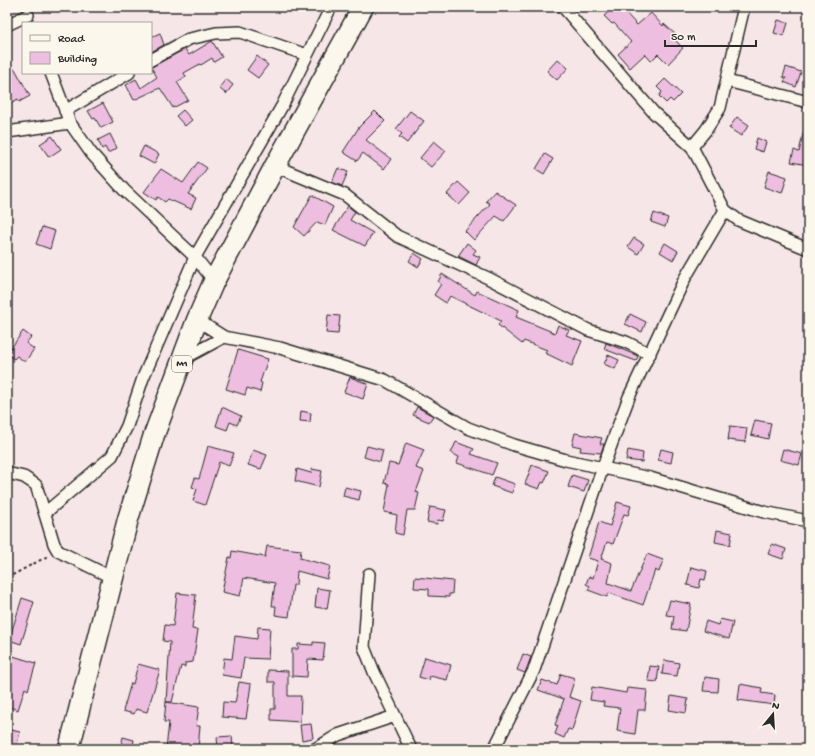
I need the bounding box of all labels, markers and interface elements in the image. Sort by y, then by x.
legend [22,22,152,74]
scale bar [665,22,756,48]
text: 50 m [671,31,696,45]
text: Road [58,33,85,47]
text: Building [57,53,97,67]
road number: M1 [172,356,192,372]
north arrow [753,694,793,734]
text: N [770,700,781,713]

